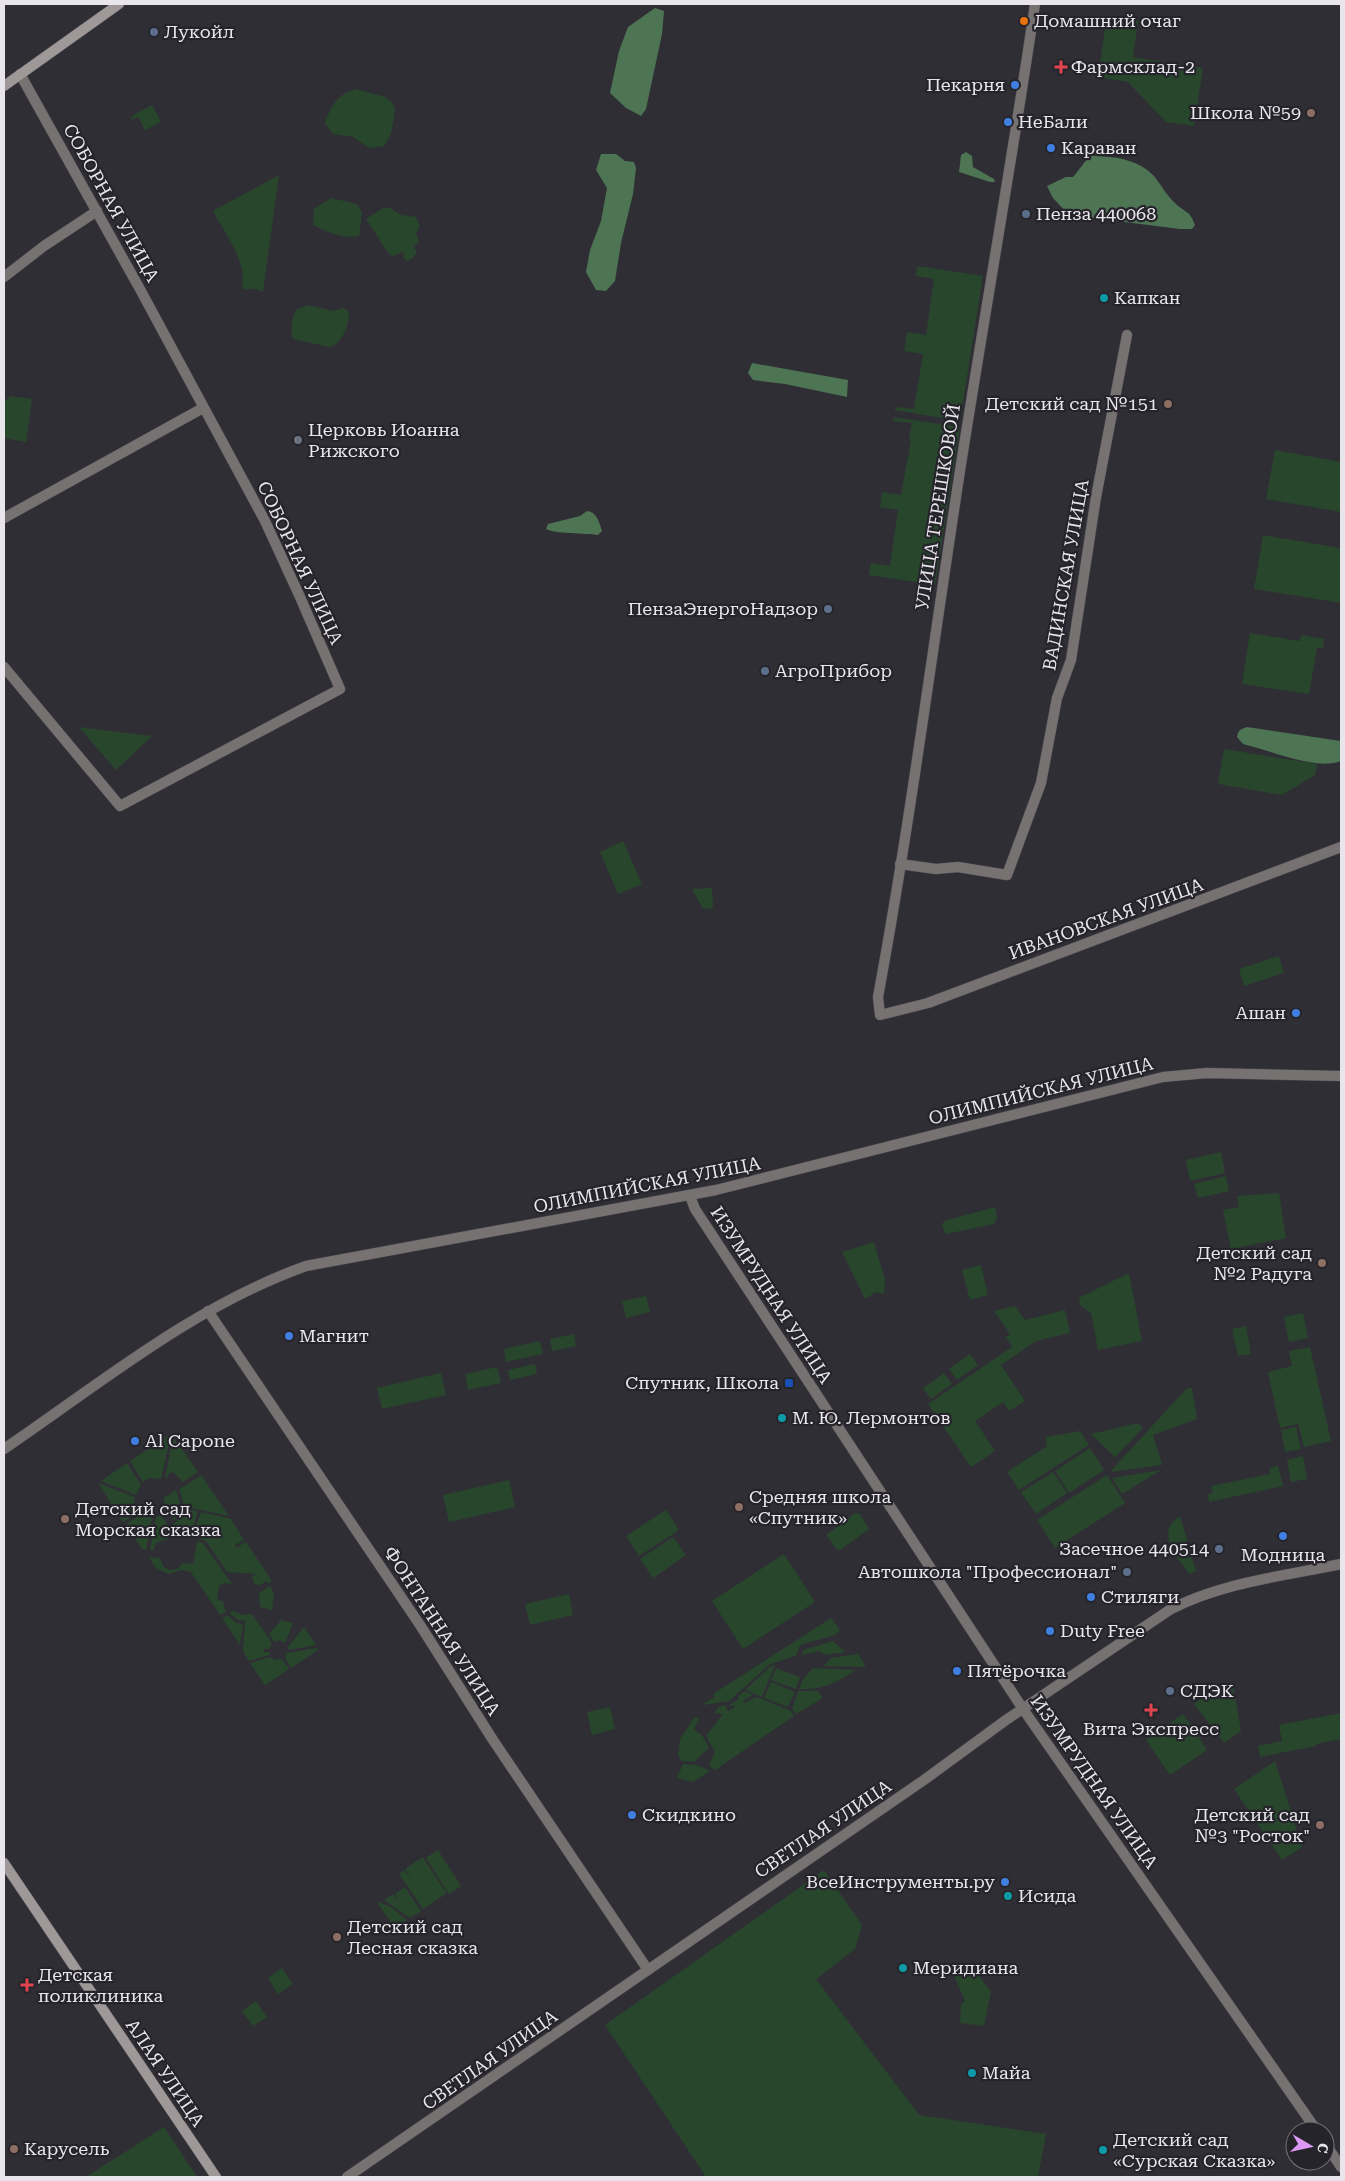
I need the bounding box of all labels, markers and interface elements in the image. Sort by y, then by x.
place label: Домашний очаг [1034,10,1181,31]
marker: Домашний очаг [1018,15,1030,27]
place label: Лукойл [164,21,234,42]
marker: Лукойл [148,26,160,38]
place label: Фармсклад-2 [1071,56,1195,77]
marker: Фармсклад-2 [1055,61,1067,73]
place label: Пекарня [926,74,1005,95]
marker: Пекарня [1009,79,1021,91]
place label: Школа №59 [1190,102,1301,123]
marker: Школа №59 [1305,107,1317,119]
place label: НеБали [1018,111,1088,132]
marker: НеБали [1002,116,1014,128]
street label: СОБОРНАЯ УЛИЦА [59,120,164,286]
place label: Караван [1061,137,1137,158]
marker: Караван [1045,142,1057,154]
place label: Пенза 440068 [1036,203,1156,224]
marker: Пенза 440068 [1020,208,1032,220]
place label: Капкан [1114,287,1181,308]
marker: Капкан [1098,292,1110,304]
place label: Детский сад №151 [985,393,1158,414]
marker: Детский сад №151 [1162,398,1174,410]
street label: УЛИЦА ТЕРЕШКОВОЙ [911,402,964,611]
place label: Церковь Иоанна Рижского [308,419,460,461]
marker: Церковь Иоанна Рижского [292,434,304,446]
street label: ВАДИНСКАЯ УЛИЦА [1038,477,1093,672]
street label: СОБОРНАЯ УЛИЦА [253,478,348,648]
place label: ПензаЭнергоНадзор [628,598,818,619]
marker: ПензаЭнергоНадзор [822,603,834,615]
place label: АгроПрибор [775,660,892,681]
marker: АгроПрибор [759,665,771,677]
street label: ИВАНОВСКАЯ УЛИЦА [1006,873,1206,964]
place label: Ашан [1236,1002,1286,1023]
marker: Ашан [1290,1007,1302,1019]
street label: ОЛИМПИЙСКАЯ УЛИЦА [926,1052,1156,1129]
street label: ОЛИМПИЙСКАЯ УЛИЦА [532,1152,762,1217]
street label: ИЗУМРУДНАЯ УЛИЦА [706,1202,837,1387]
place label: Детский сад №2 Радуга [1196,1242,1312,1284]
marker: Детский сад №2 Радуга [1316,1257,1328,1269]
place label: Магнит [299,1325,369,1346]
marker: Магнит [283,1330,295,1342]
place label: Спутник, Школа [625,1372,779,1393]
marker: Спутник, Школа [783,1377,795,1389]
place label: М. Ю. Лермонтов [792,1407,951,1428]
marker: М. Ю. Лермонтов [776,1412,788,1424]
place label: Al Capone [145,1430,235,1451]
marker: Al Capone [129,1435,141,1447]
place label: Средняя школа «Спутник» [749,1486,891,1528]
place label: Детский сад Морская сказка [75,1498,221,1540]
marker: Средняя школа «Спутник» [733,1501,745,1513]
marker: Детский сад Морская сказка [59,1513,71,1525]
marker: Модница [1277,1530,1289,1542]
place label: Засечное 440514 [1059,1538,1209,1559]
street label: ФОНТАННАЯ УЛИЦА [380,1542,505,1720]
marker: Засечное 440514 [1213,1543,1225,1555]
place label: Модница [1241,1544,1325,1565]
place label: Автошкола "Профессионал" [858,1561,1117,1582]
marker: Автошкола "Профессионал" [1121,1566,1133,1578]
place label: Стиляги [1101,1586,1179,1607]
marker: Стиляги [1085,1591,1097,1603]
place label: Duty Free [1060,1620,1145,1641]
marker: Duty Free [1044,1625,1056,1637]
place label: Пятёрочка [967,1660,1066,1681]
marker: Пятёрочка [951,1665,963,1677]
place label: СДЭК [1180,1680,1234,1701]
marker: СДЭК [1164,1685,1176,1697]
street label: ИЗУМРУДНАЯ УЛИЦА [1027,1691,1163,1873]
marker: Вита Экспресс [1145,1704,1157,1716]
place label: Вита Экспресс [1083,1718,1219,1739]
street label: СВЕТЛАЯ УЛИЦА [751,1775,895,1882]
place label: Скидкино [642,1804,736,1825]
place label: Детский сад №3 "Росток" [1194,1804,1310,1846]
marker: Скидкино [626,1809,638,1821]
marker: Детский сад №3 "Росток" [1314,1819,1326,1831]
place label: ВсеИнструменты.ру [806,1871,995,1892]
marker: ВсеИнструменты.ру [999,1876,1011,1888]
place label: Исида [1018,1885,1077,1906]
marker: Исида [1002,1890,1014,1902]
place label: Детский сад Лесная сказка [347,1916,478,1958]
marker: Детский сад Лесная сказка [331,1931,343,1943]
place label: Меридиана [913,1957,1019,1978]
marker: Меридиана [897,1962,909,1974]
place label: Детская поликлиника [38,1964,164,2006]
marker: Детская поликлиника [20,1978,34,1992]
street label: СВЕТЛАЯ УЛИЦА [418,2005,562,2114]
street label: АЛАЯ УЛИЦА [122,2015,209,2131]
place label: Майа [982,2062,1031,2083]
marker: Майа [966,2067,978,2079]
north arrow [1285,2121,1335,2171]
place label: Детский сад «Сурская Сказка» [1113,2129,1275,2171]
place label: Карусель [24,2138,110,2159]
text: С [1314,2142,1332,2154]
marker: Карусель [8,2143,20,2155]
marker: Детский сад «Сурская Сказка» [1097,2144,1109,2156]

